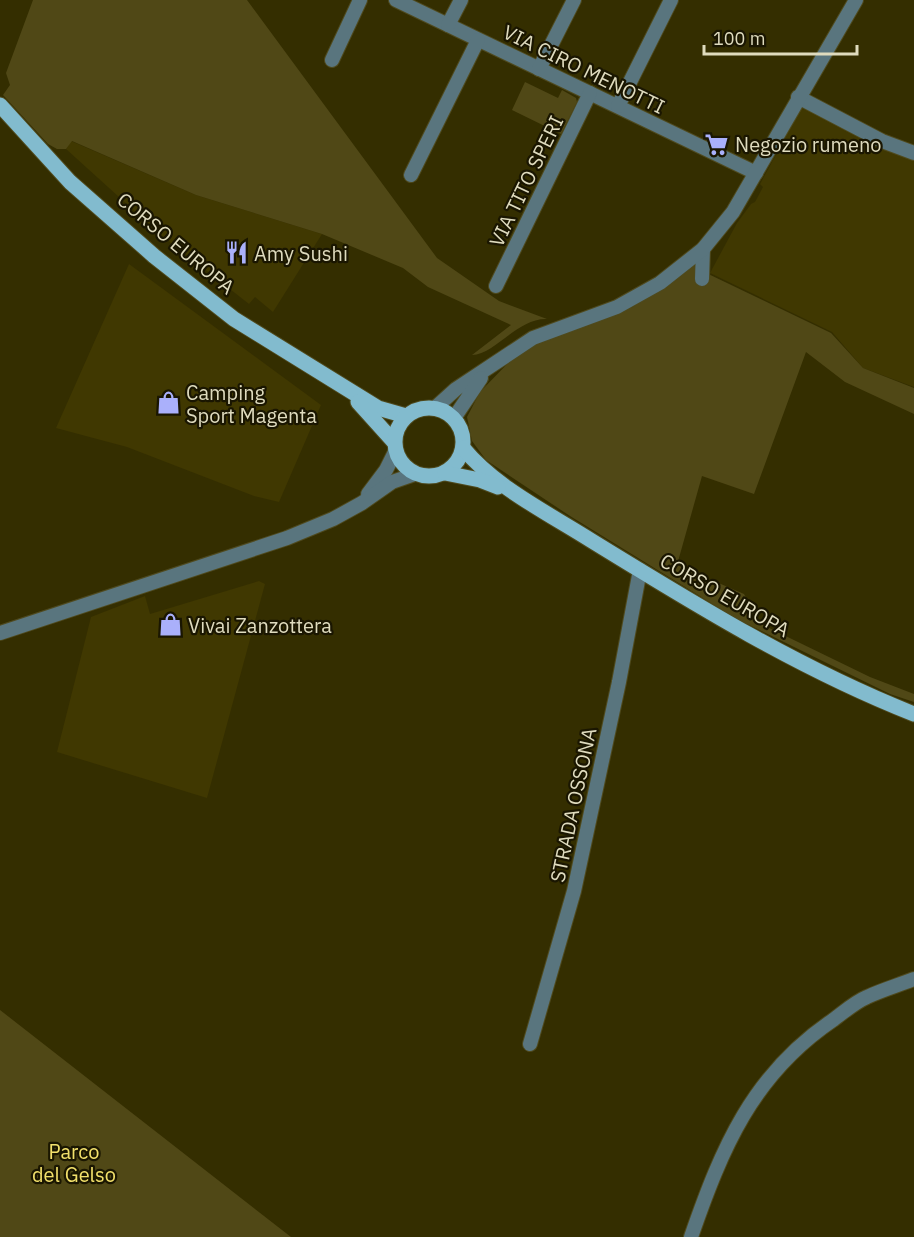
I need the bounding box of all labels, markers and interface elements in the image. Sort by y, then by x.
street label: VIA CIRO MENOTTI [499,18,669,120]
scale bar [704,18,857,56]
text: 100 m [713,27,765,50]
street label: VIA TITO SPERI [483,111,569,251]
supermarket icon: Negozio rumeno [704,131,730,157]
place label: Negozio rumeno [735,131,882,158]
street label: CORSO EUROPA [112,186,241,300]
restaurant icon: Amy Sushi [223,240,249,266]
place label: Amy Sushi [254,240,348,267]
place label: Camping Sport Magenta [186,379,317,429]
shop icon: Camping Sport Magenta [155,390,181,416]
street label: CORSO EUROPA [655,547,795,643]
shop icon: Vivai Zanzottera [157,612,183,638]
place label: Vivai Zanzottera [188,612,332,639]
street label: STRADA OSSONA [543,725,603,885]
park label: Parco del Gelso [32,1138,116,1188]

